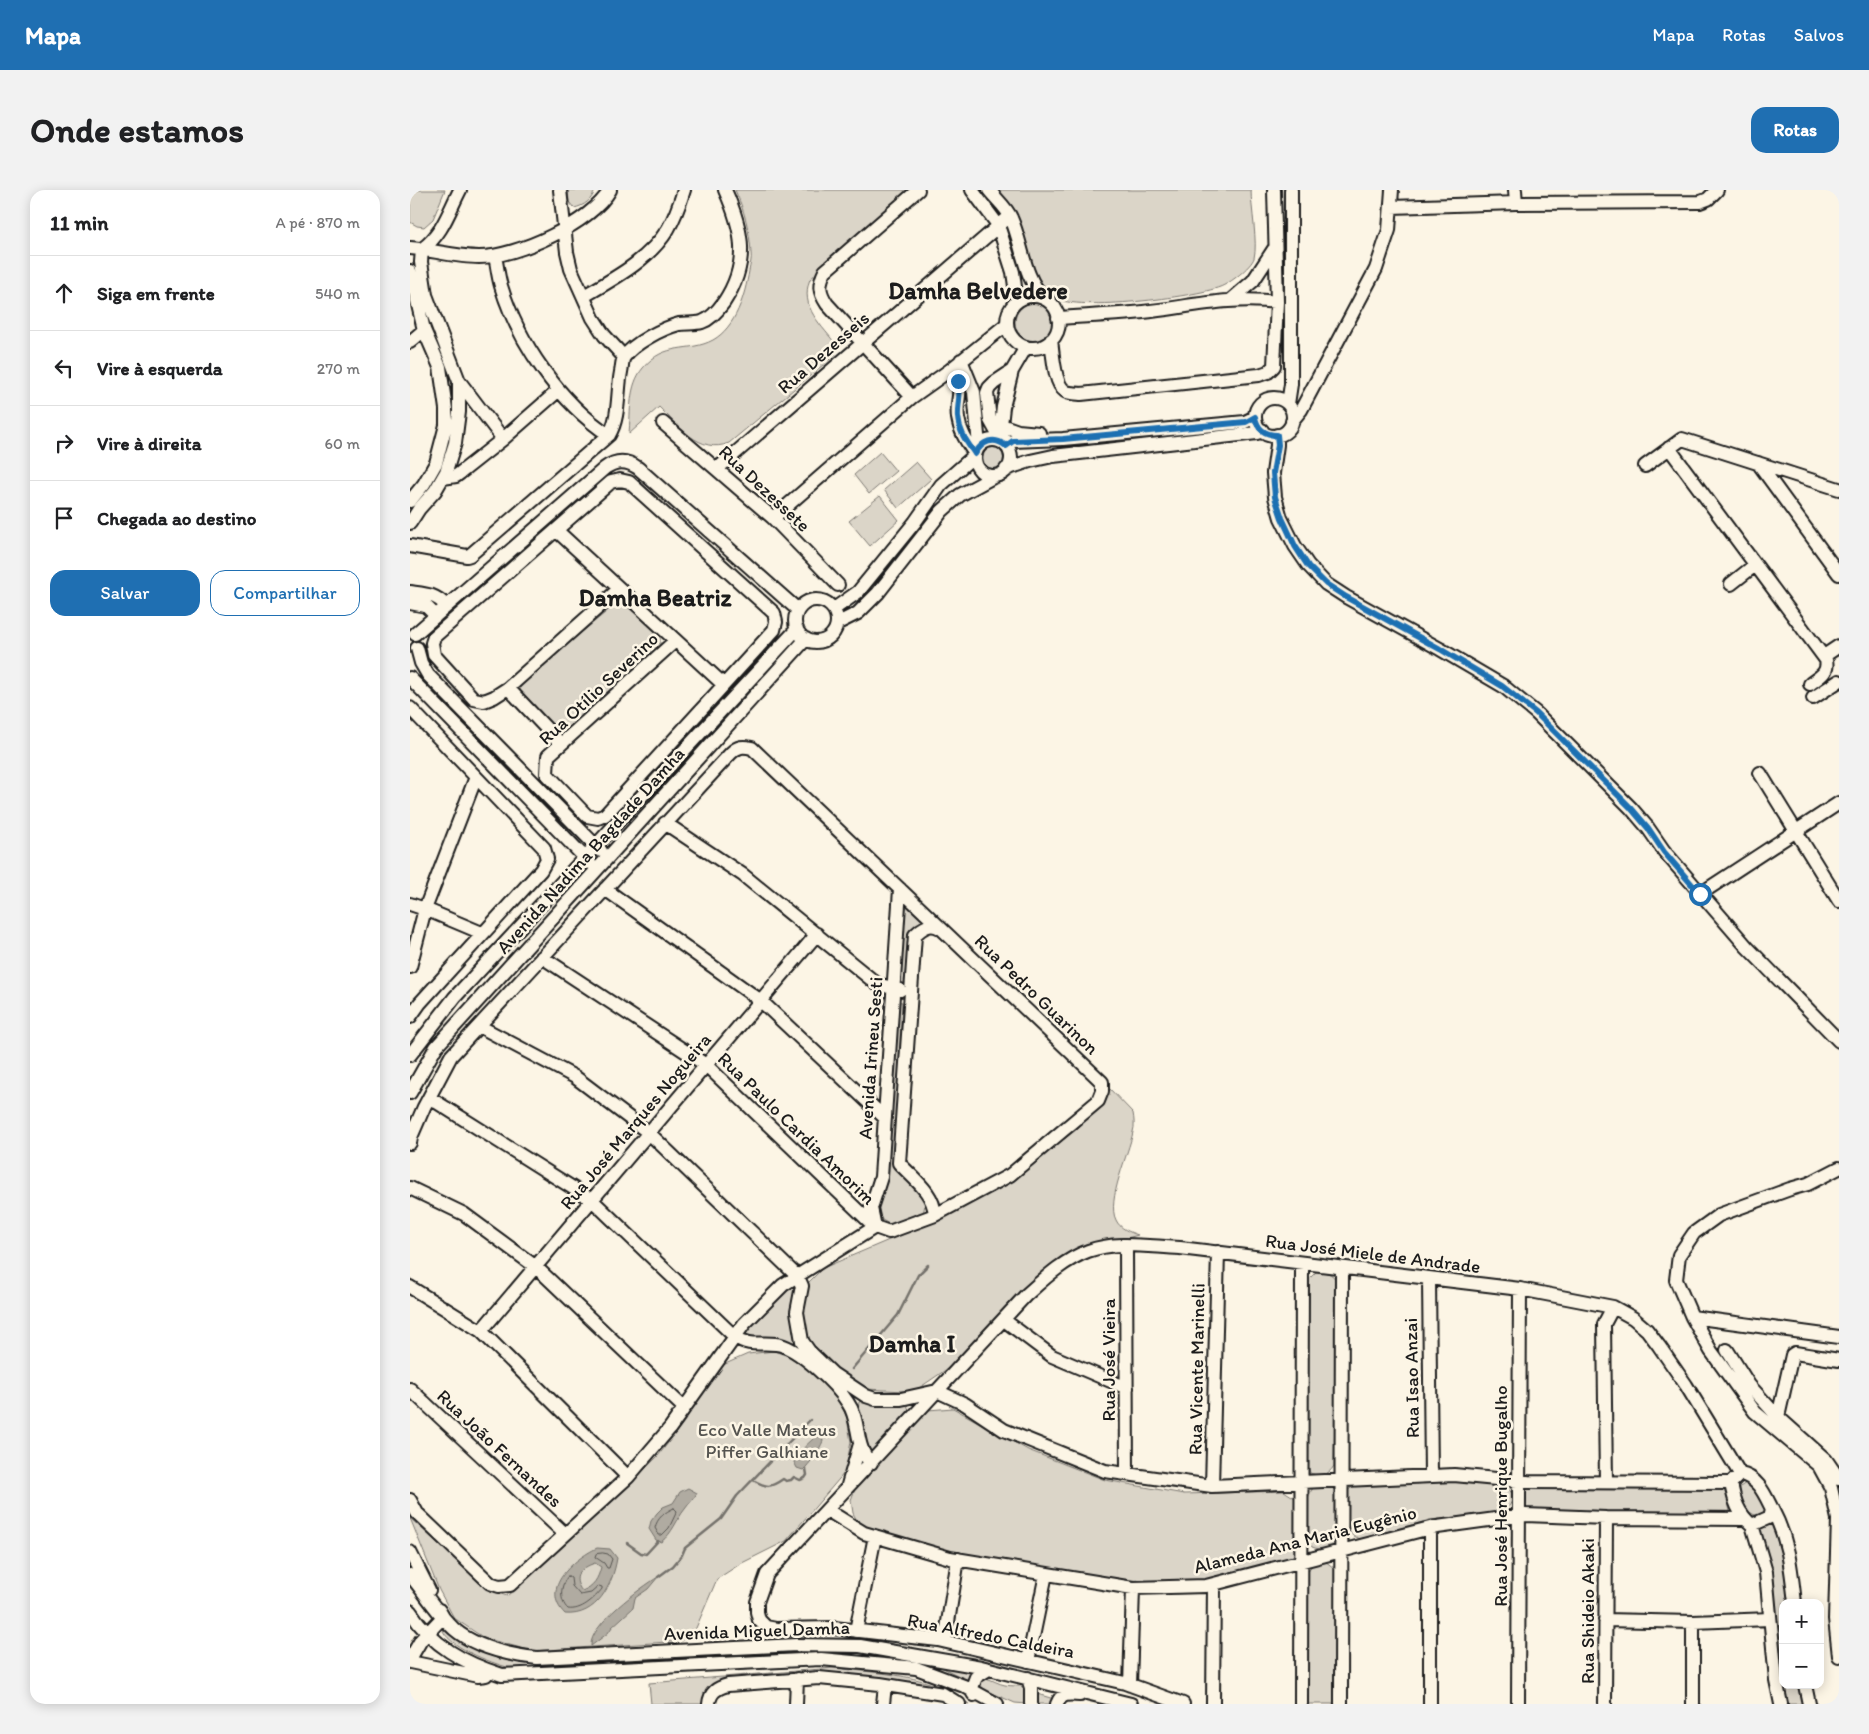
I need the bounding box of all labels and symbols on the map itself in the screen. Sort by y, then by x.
district label: Damha Belvedere [888,276,1068,305]
street label: Rua Dezesseis [773,306,874,398]
route end [947,370,970,393]
street label: Rua Dezessete [714,440,815,537]
district label: Damha Beatriz [579,583,733,612]
street label: Rua Otílio Severino [534,627,663,750]
street label: Avenida Nadima Bagdade Damha [491,742,689,958]
route start [1689,883,1712,906]
street label: Rua Pedro Guarinon [970,929,1103,1059]
street label: Avenida Irineu Sesti [853,976,888,1140]
street label: Rua José Marques Nogueira [555,1028,716,1214]
street label: Rua Paulo Cardia Amorim [713,1047,880,1210]
street label: Rua José Miele de Andrade [1264,1229,1482,1278]
street label: Rua Vicente Marinelli [1183,1283,1210,1455]
street label: Rua José Vieira [1097,1298,1120,1422]
street label: Rua Isao Anzai [1399,1318,1424,1438]
district label: Damha I [869,1329,956,1358]
street label: Rua João Fernandes [432,1384,567,1512]
street label: Rua José Henrique Bugalho [1489,1385,1512,1607]
park label: Eco Valle Mateus Piffer Galhiane [698,1418,836,1463]
street label: Alameda Ana Maria Eugênio [1191,1501,1419,1578]
street label: Rua Shideio Akaki [1576,1538,1599,1684]
street label: Rua Alfredo Caldeira [905,1608,1076,1663]
street label: Avenida Miguel Damha [664,1616,850,1645]

